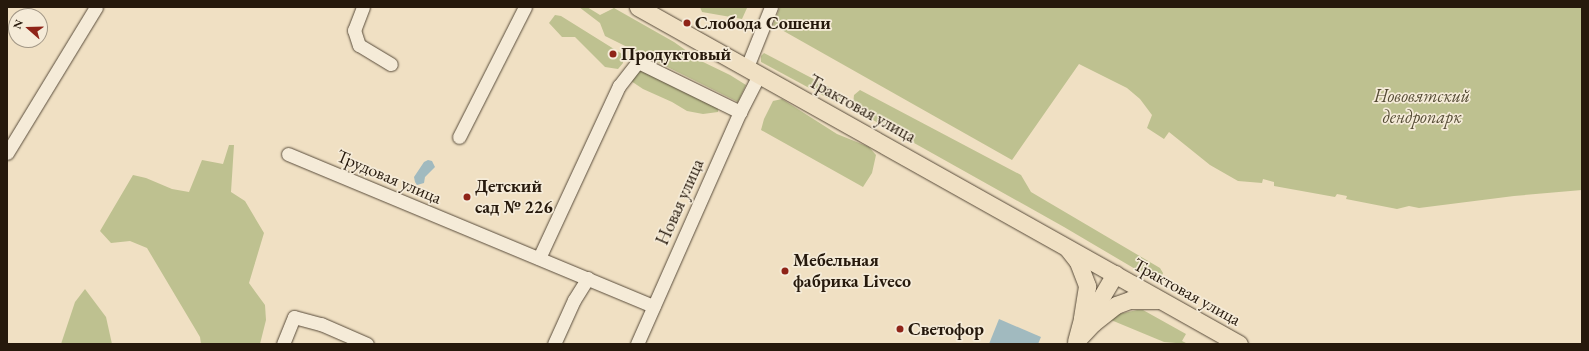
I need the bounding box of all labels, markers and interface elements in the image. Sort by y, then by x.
north arrow [8,8,48,48]
place label: Слобода Сошени [695,12,831,34]
text: N [10,18,26,31]
marker: Слобода Сошени [682,18,692,28]
place label: Продуктовый [621,43,731,65]
marker: Продуктовый [608,49,618,59]
street label: Трактовая улица [804,71,920,147]
park label: Нововятский дендропарк [1374,86,1470,128]
street label: Трудовая улица [333,145,445,209]
street label: Новая улица [651,156,709,248]
place label: Детский сад № 226 [475,176,553,218]
marker: Детский сад № 226 [462,192,472,202]
place label: Мебельная фабрика Liveco [793,250,911,292]
street label: Трактовая улица [1129,254,1245,330]
marker: Мебельная фабрика Liveco [780,266,790,276]
place label: Светофор [908,318,984,340]
marker: Светофор [895,324,905,334]

